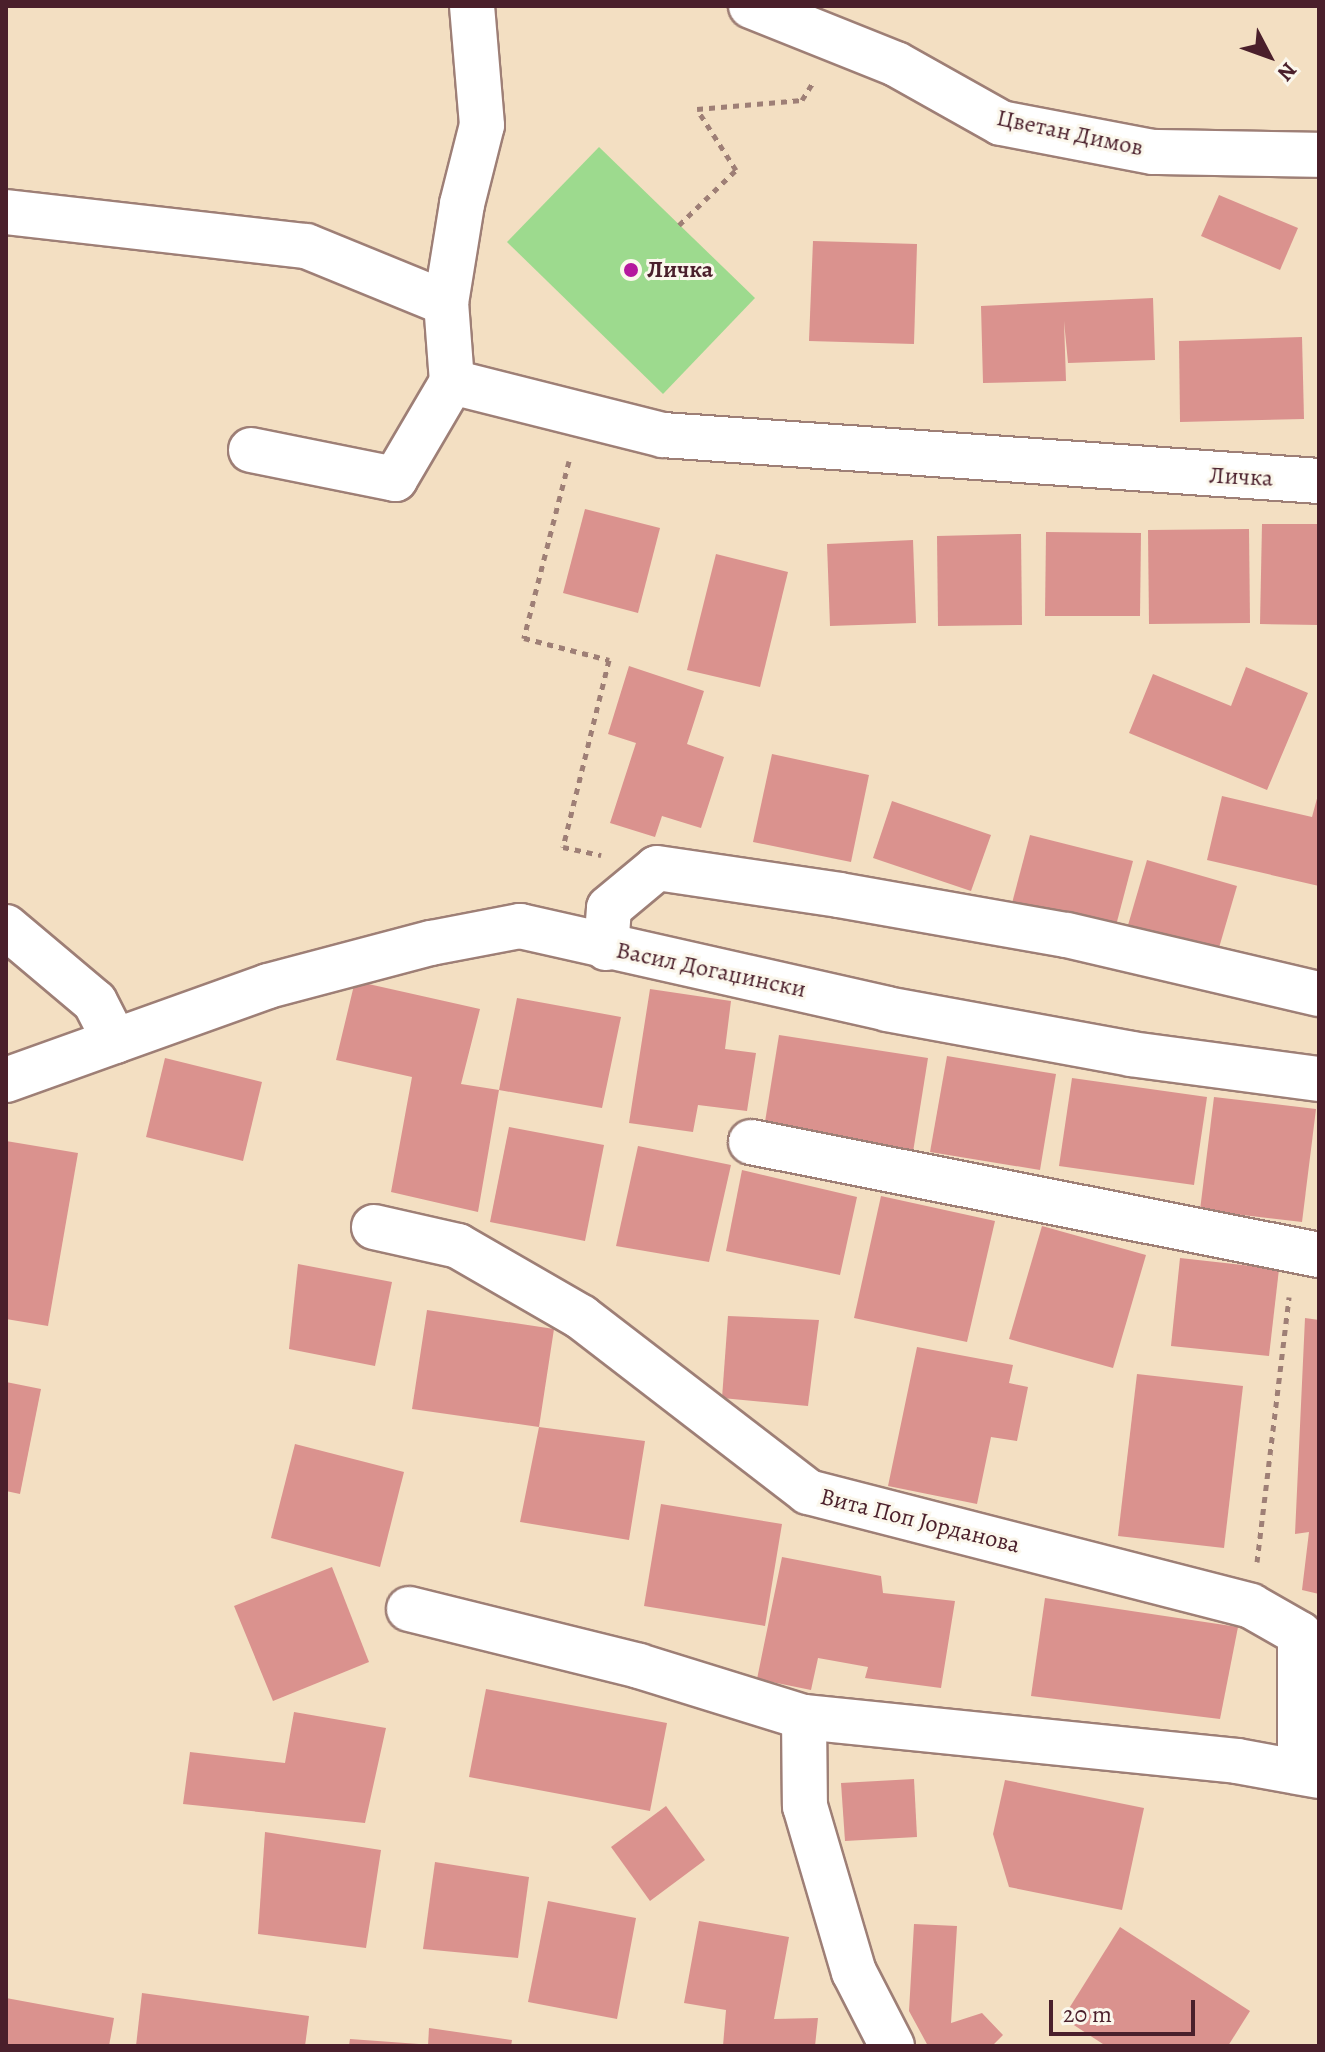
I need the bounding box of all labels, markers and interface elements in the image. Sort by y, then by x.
north arrow [1229,16,1309,96]
text: N [1271,56,1304,88]
street label: Цветан Димов [994,103,1146,163]
place label: Личка [647,256,713,284]
marker: Личка [622,261,640,279]
street label: Личка [1208,461,1274,493]
street label: Васил Догаџински [613,936,809,1004]
street label: Вита Поп Јорданова [817,1482,1023,1560]
scale bar [1053,1984,1199,2034]
text: 20 m [1063,1998,1112,2030]

